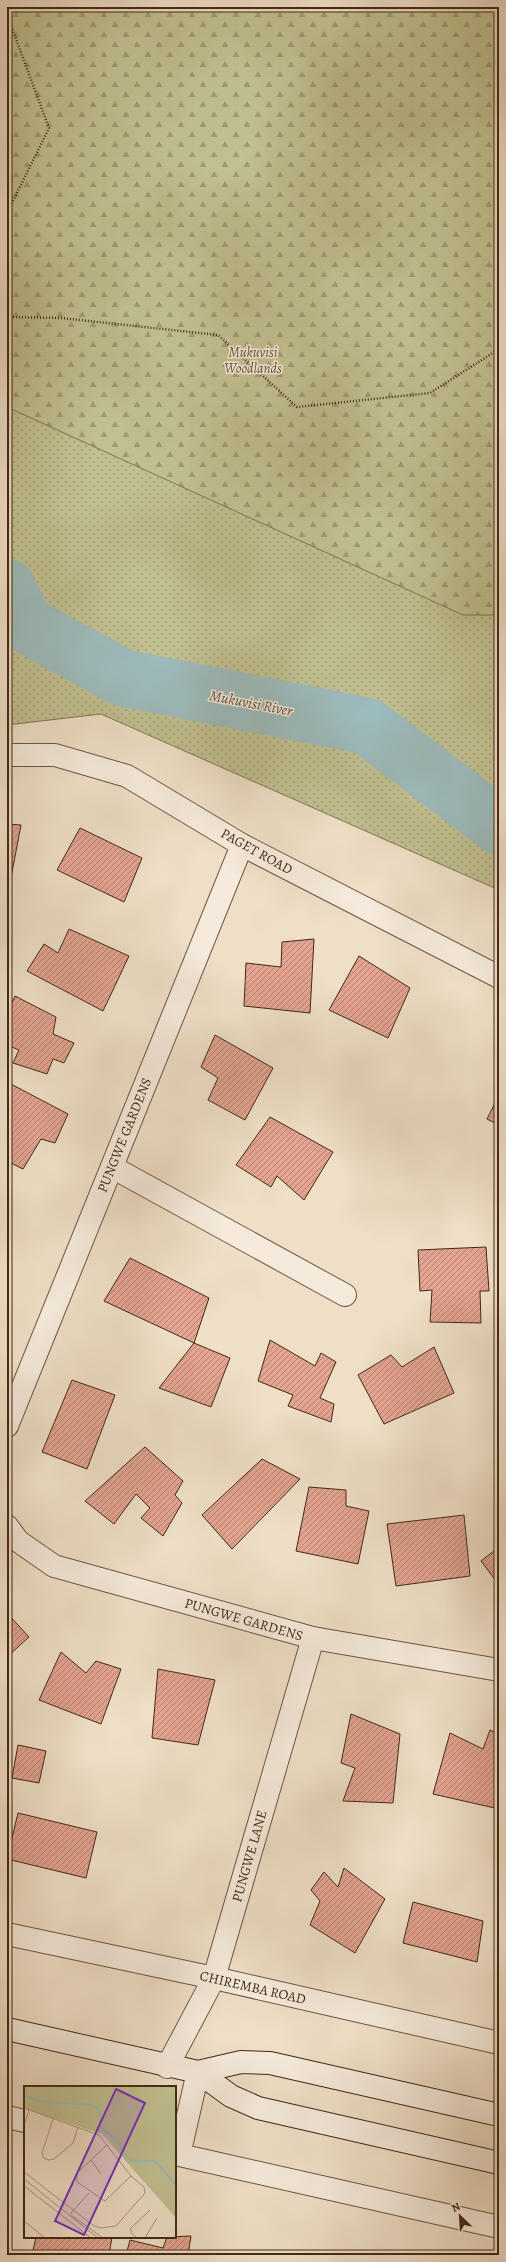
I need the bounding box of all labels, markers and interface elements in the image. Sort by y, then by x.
park label: Mukuvisi Woodlands [224,343,282,378]
water label: Mukuvisi River [208,685,295,721]
street label: PAGET ROAD [217,824,296,879]
street label: PUNGWE GARDENS [93,1075,156,1195]
street label: PUNGWE GARDENS [182,1593,305,1645]
street label: PUNGWE LANE [227,1808,272,1904]
street label: CHIREMBA ROAD [198,1966,308,2009]
inset map [24,2086,176,2238]
north arrow [440,2196,480,2236]
text: N [449,2199,463,2216]

